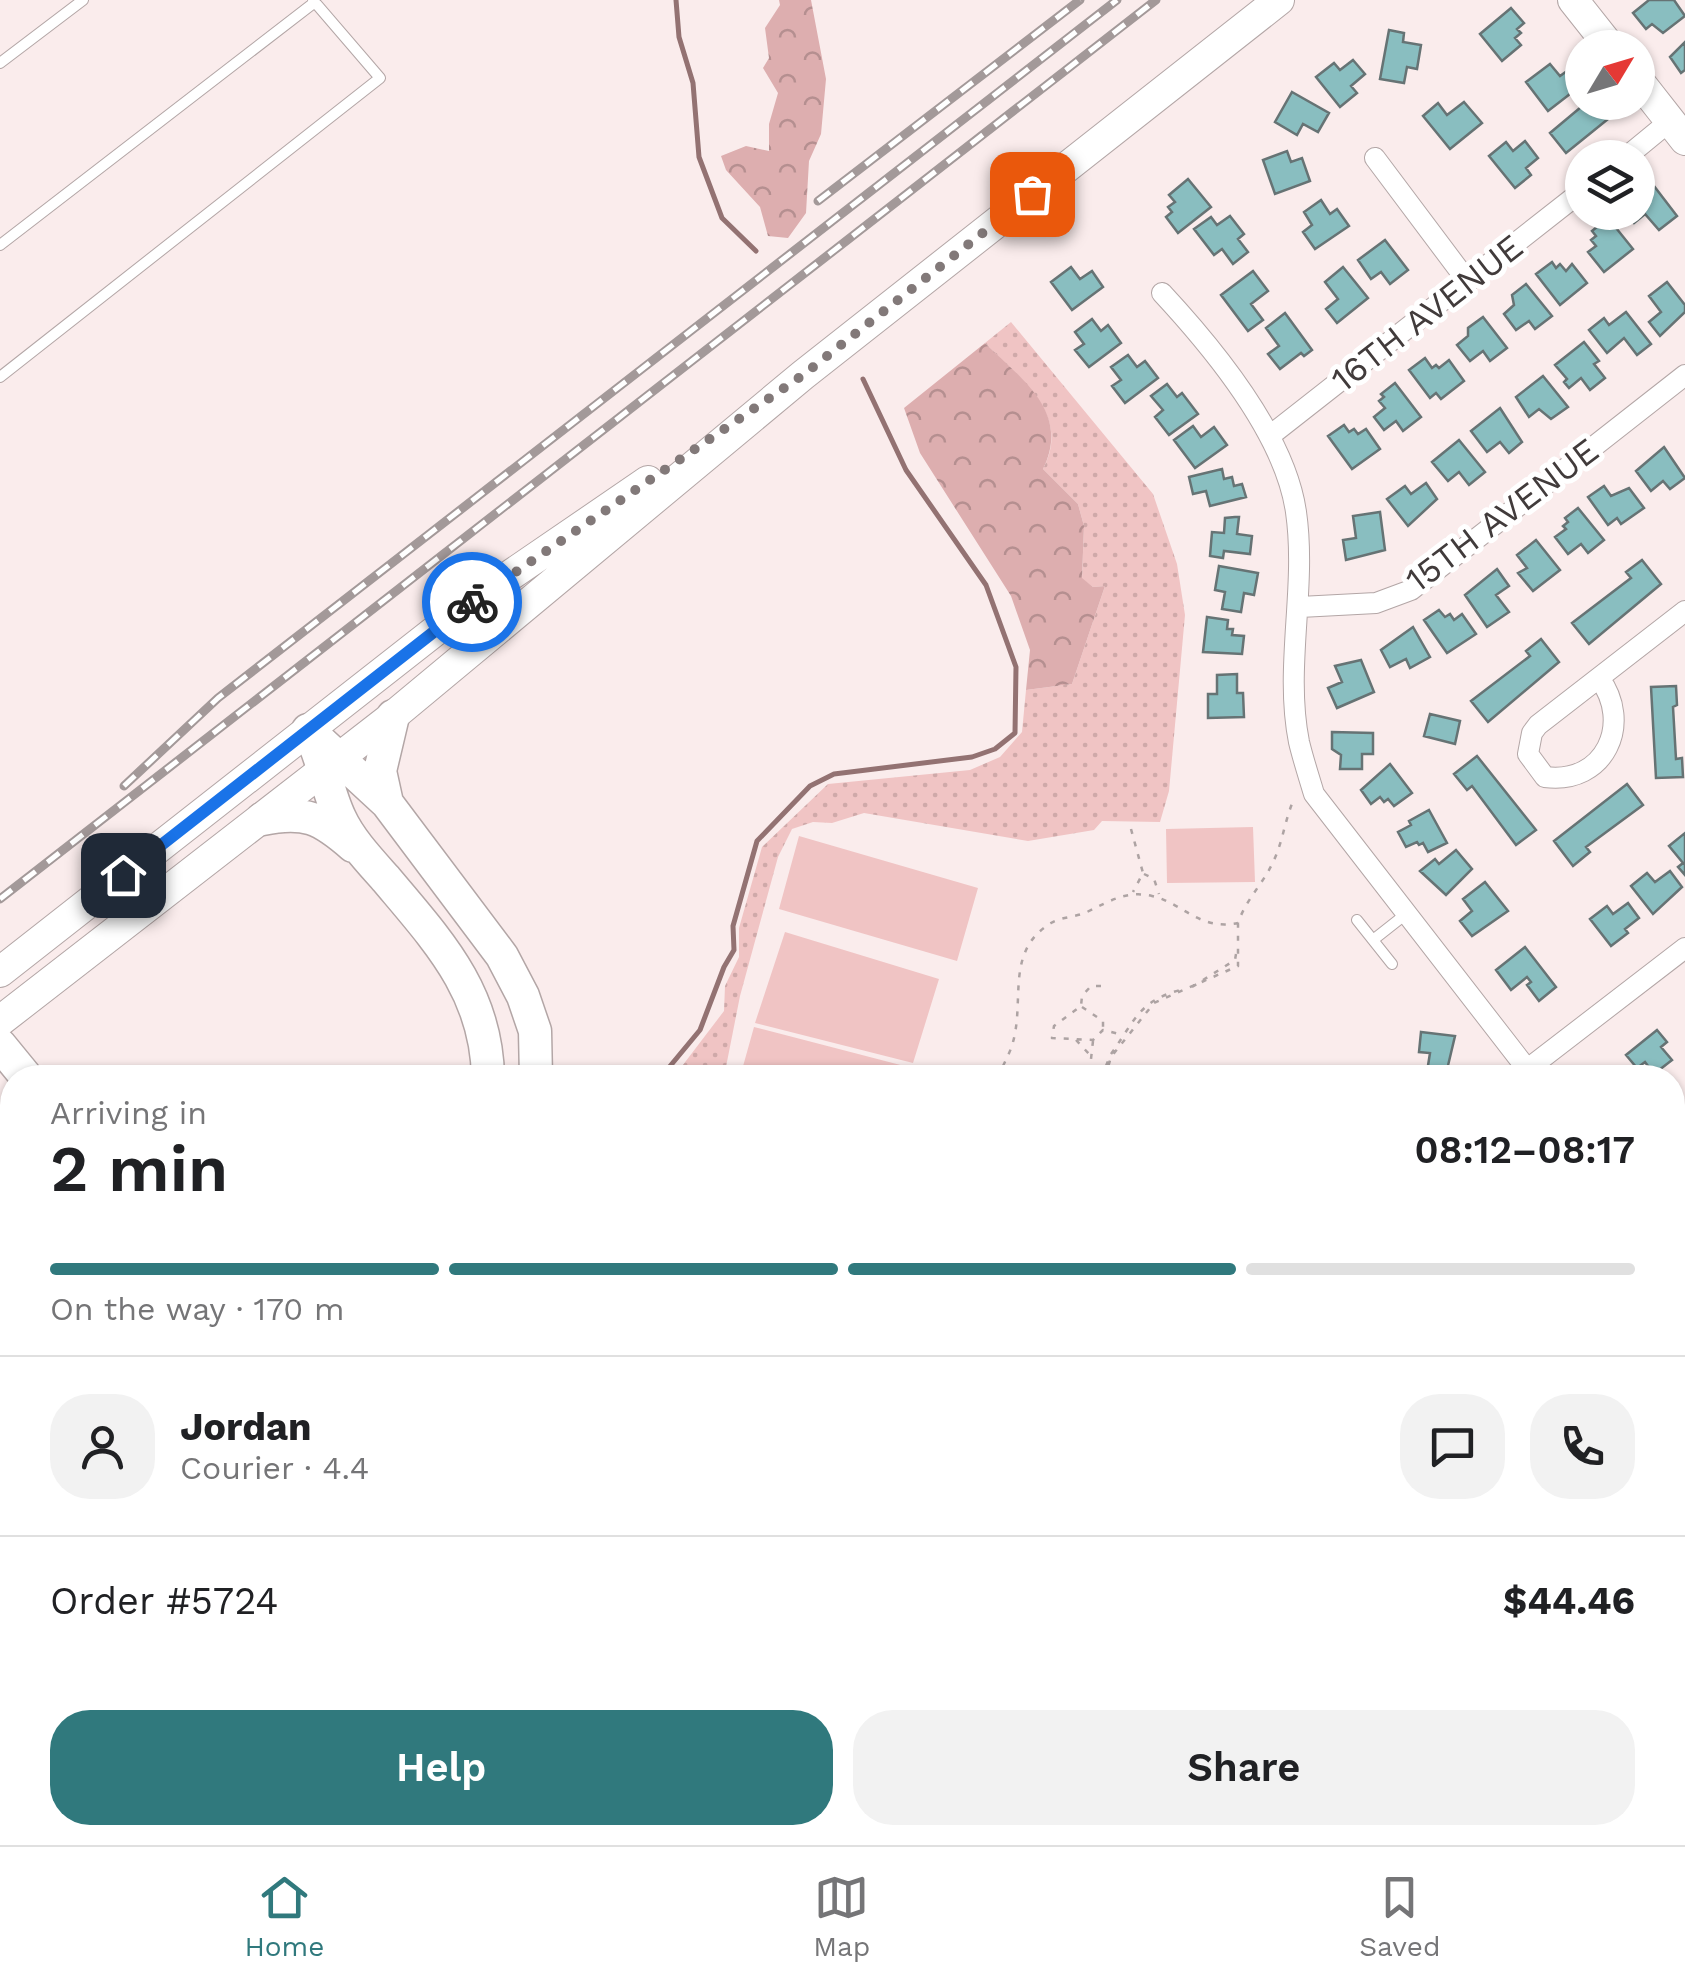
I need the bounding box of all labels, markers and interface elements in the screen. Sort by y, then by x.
north arrow [1565,30,1655,120]
map controls [1565,30,1655,230]
button: layers [1565,140,1655,230]
pin [990,152,1075,237]
icon: bag [1005,167,1060,222]
street label: 16TH AVENUE [1323,225,1531,401]
street label: 15TH AVENUE [1397,429,1607,601]
courier [422,552,522,652]
icon: bike [445,575,500,630]
pin [81,833,166,918]
icon: home [96,848,151,903]
text: Arriving in [50,1094,207,1132]
text: 08:12–08:17 [1415,1128,1635,1172]
text: 2 min [50,1131,228,1207]
text: On the way · 170 m [50,1290,345,1328]
button: person [50,1394,155,1499]
button: chat [1400,1394,1505,1499]
button: phone [1530,1394,1635,1499]
text: Jordan [180,1405,312,1449]
text: Courier · 4.4 [180,1449,369,1487]
text: Order #5724 [50,1579,278,1623]
text: $44.46 [1503,1579,1635,1623]
button: Help [50,1710,833,1825]
button: Share [853,1710,1635,1825]
tab: Home [244,1870,324,1963]
tab: Map [813,1870,870,1963]
tab: Saved [1359,1870,1441,1963]

